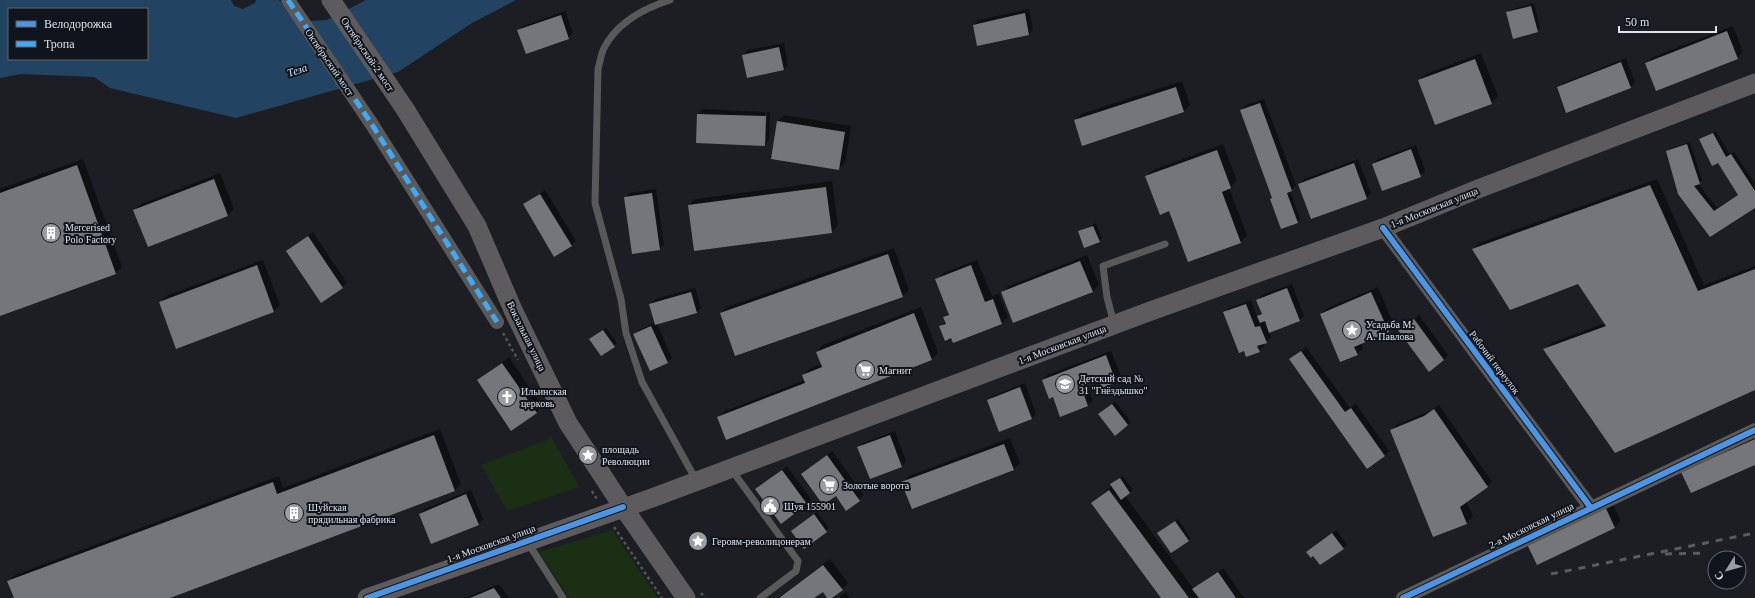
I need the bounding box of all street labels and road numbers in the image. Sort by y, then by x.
street label: Октябрьский-2 мост [339,15,397,94]
street label: Октябрьский мост [303,27,356,98]
street label: 1-я Московская улица [1389,185,1480,230]
street label: Вокзальная улица [505,300,548,373]
street label: 1-я Московская улица [1017,322,1108,366]
street label: Рабочий переулок [1467,328,1522,396]
street label: 2-я Московская улица [1487,500,1576,551]
street label: 1-я Московская улица [446,522,537,565]

